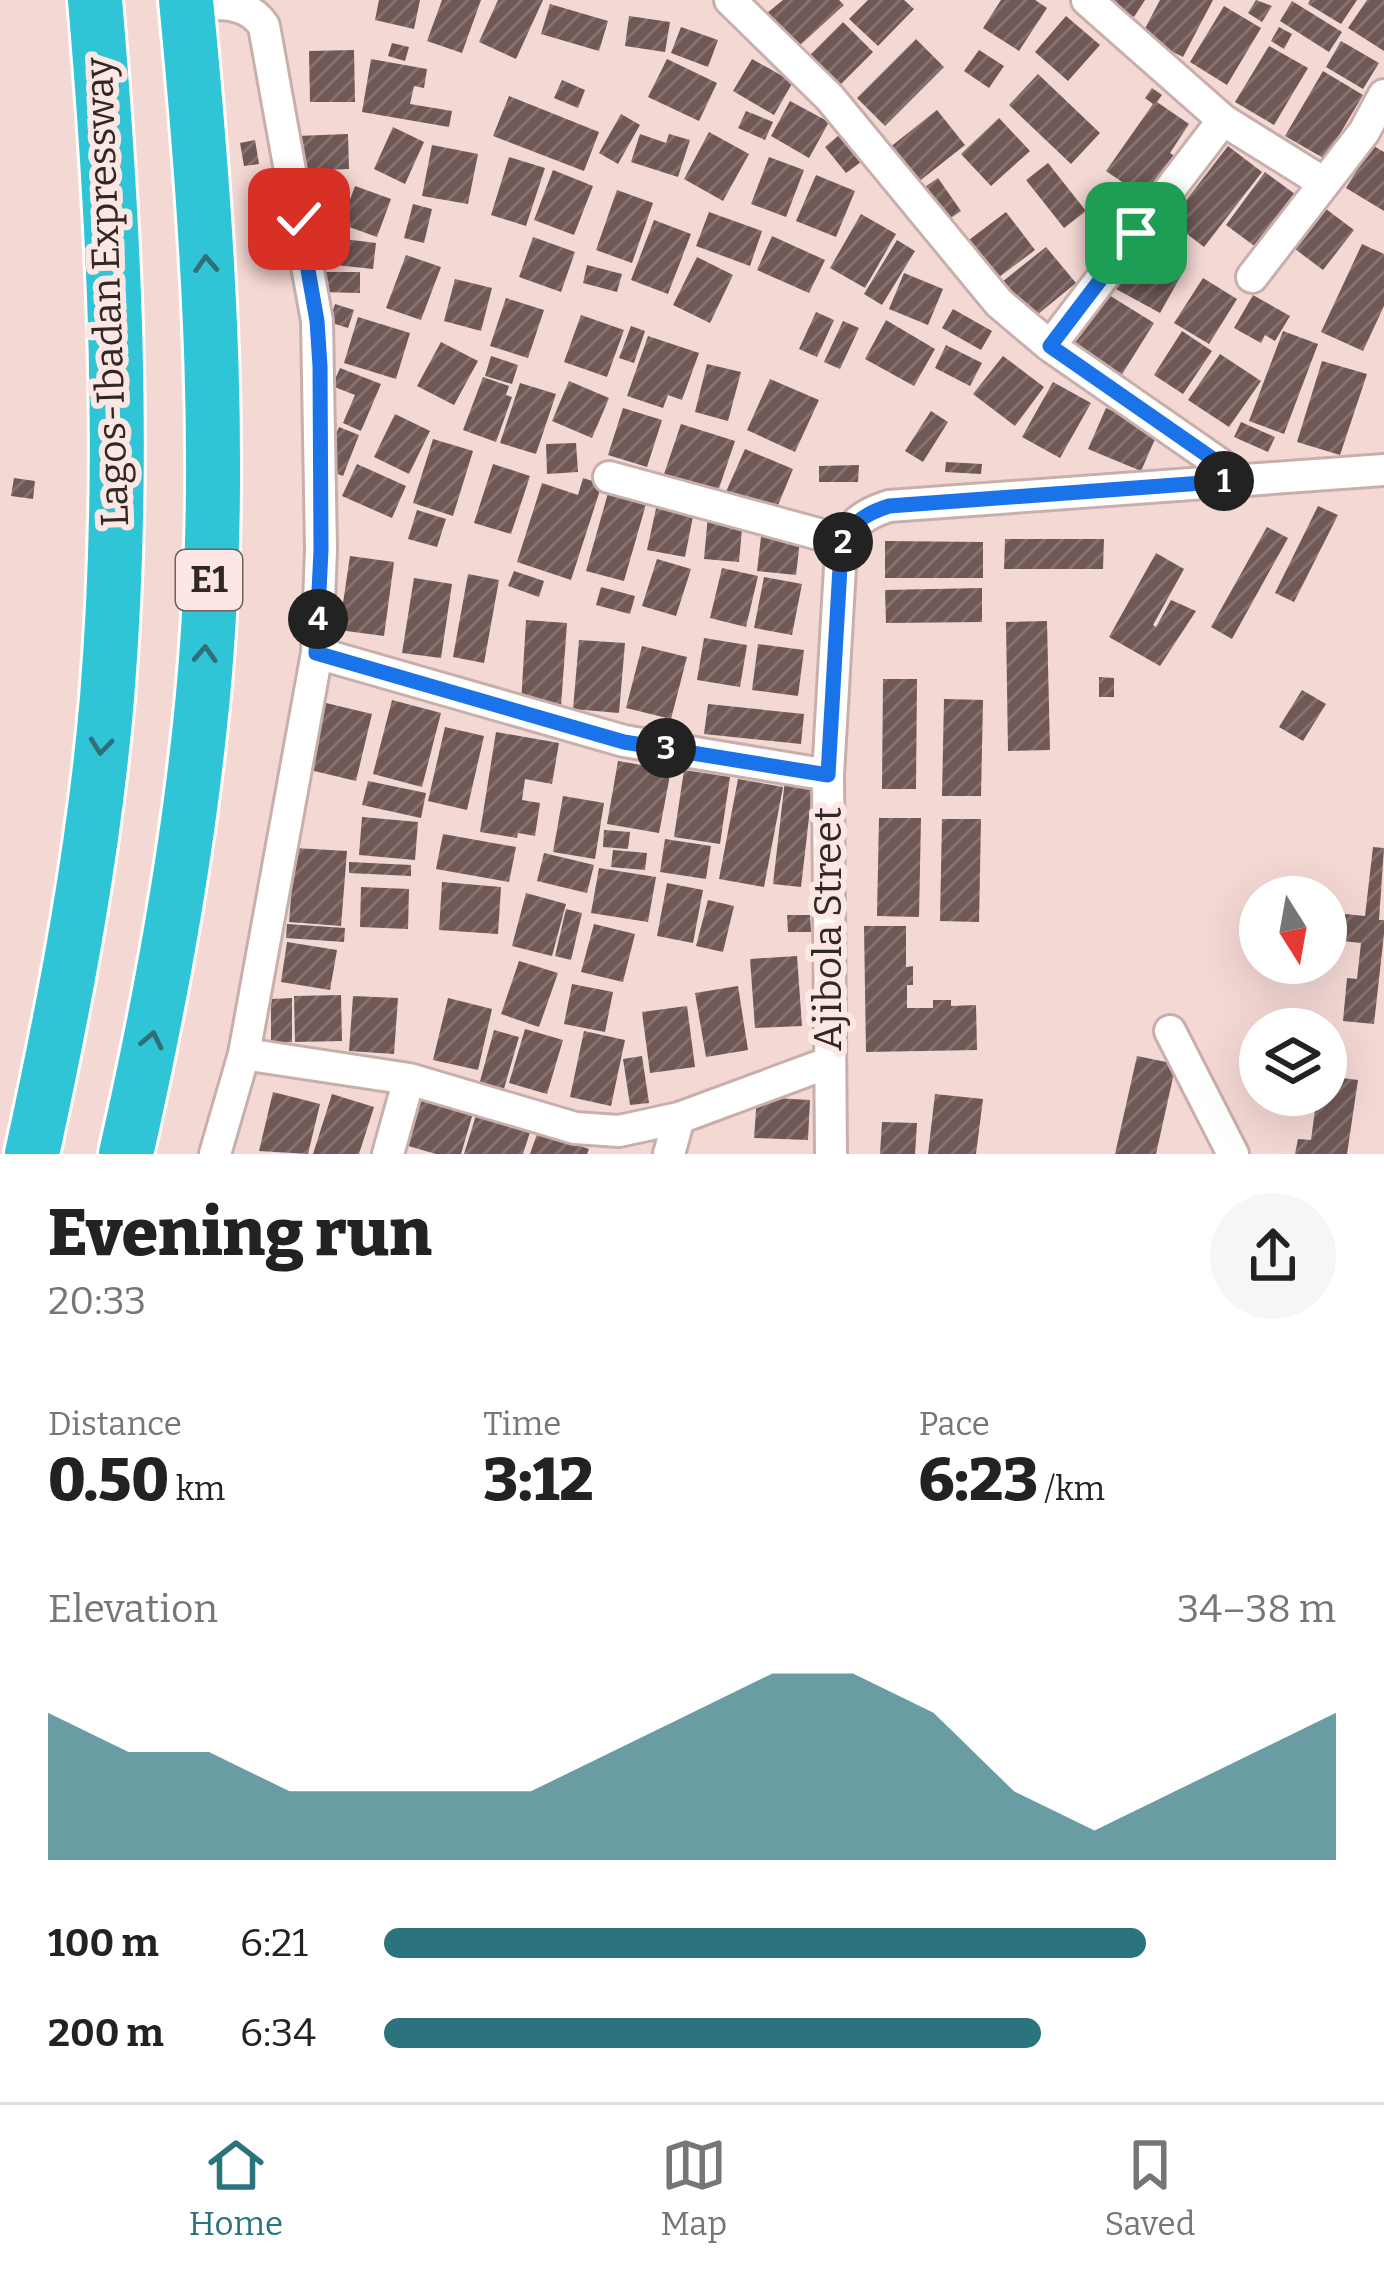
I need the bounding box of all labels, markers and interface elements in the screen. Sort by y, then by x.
street label: Lagos-Ibadan Expressway [76,56,138,527]
pin [248,168,350,270]
pin [1085,182,1187,284]
icon: check [266,186,332,252]
icon: arrive [1103,200,1169,266]
one-way arrow [194,254,220,273]
pin: 1 [1194,451,1254,511]
text: 1 [1217,461,1231,501]
pin: 2 [813,512,873,572]
text: 2 [834,522,852,562]
road number: E1 [176,550,242,610]
pin: 4 [288,589,348,649]
text: 4 [308,599,328,639]
one-way arrow [191,644,217,663]
pin: 3 [636,718,696,778]
text: 3 [656,728,676,768]
one-way arrow [89,736,115,756]
street label: Ajibola Street [805,807,851,1051]
north arrow [1239,876,1347,984]
map controls [1239,876,1347,1116]
button: layers [1239,1008,1347,1116]
one-way arrow [138,1030,163,1050]
text: Evening run [48,1193,432,1272]
button: share [1210,1193,1336,1319]
text: 20:33 [48,1278,146,1324]
text: Distance [48,1404,182,1444]
text: Time [483,1404,561,1444]
text: Pace [919,1404,990,1444]
text: 0.50 [48,1444,169,1516]
text: 3:12 [483,1444,594,1516]
text: 6:23 [919,1444,1038,1516]
text: km [169,1469,225,1509]
text: /km [1038,1469,1105,1509]
text: Elevation [48,1586,218,1632]
text: 34–38 m [1177,1586,1336,1632]
text: 100 m [48,1920,159,1966]
text: 6:21 [240,1920,308,1966]
text: 200 m [48,2010,164,2056]
text: 6:34 [240,2010,316,2056]
tab: Home [189,2132,283,2244]
tab: Map [661,2132,727,2244]
tab: Saved [1105,2132,1195,2244]

